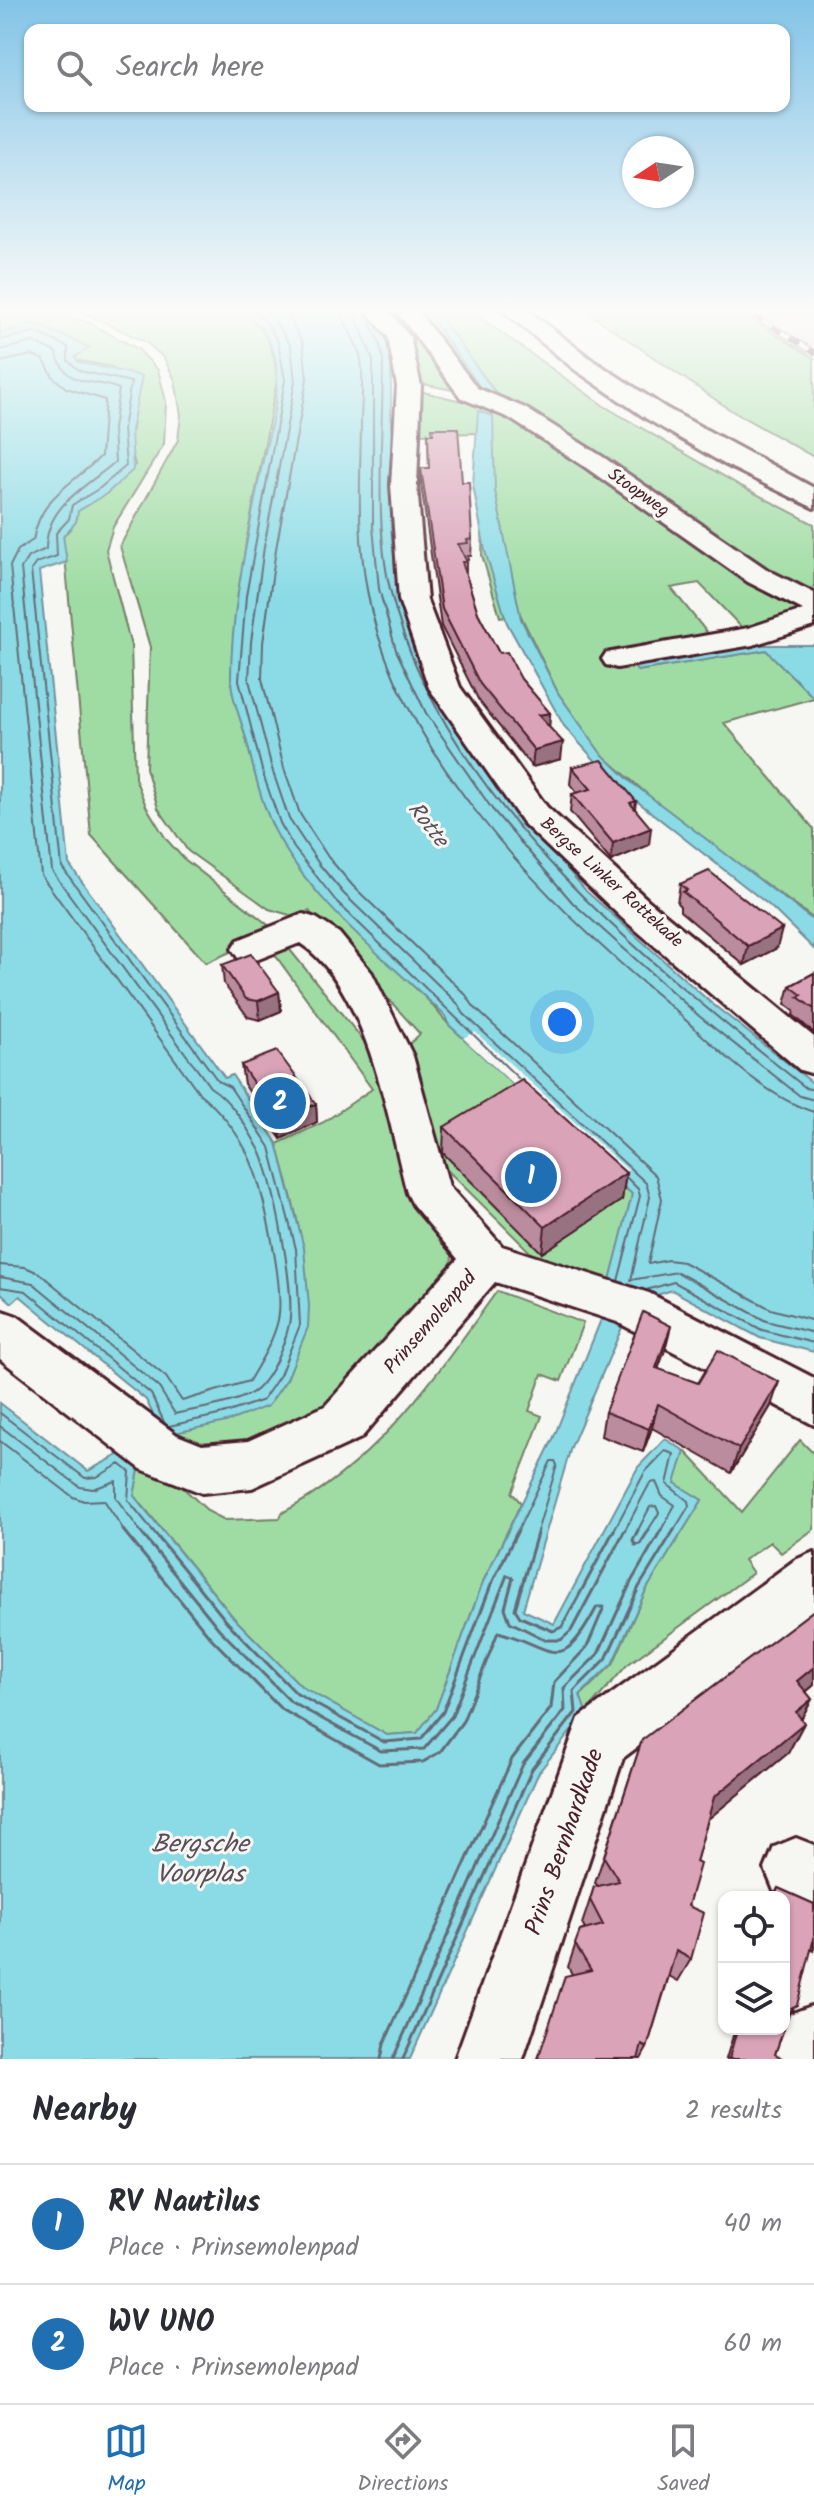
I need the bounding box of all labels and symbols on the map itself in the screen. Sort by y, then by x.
north arrow [622,136,694,208]
street label: Stoopweg [601,461,675,525]
water label: Rotte [398,795,457,857]
street label: Bergse Linker Rottekade [532,810,690,956]
your location [542,1002,582,1042]
pin: 2 [254,1073,306,1133]
pin: 1 [505,1147,557,1207]
street label: Prinsemolenpad [377,1263,486,1382]
street label: Prins Bernhardkade [515,1743,615,1941]
water label: Bergsche Voorplas [151,1824,251,1896]

